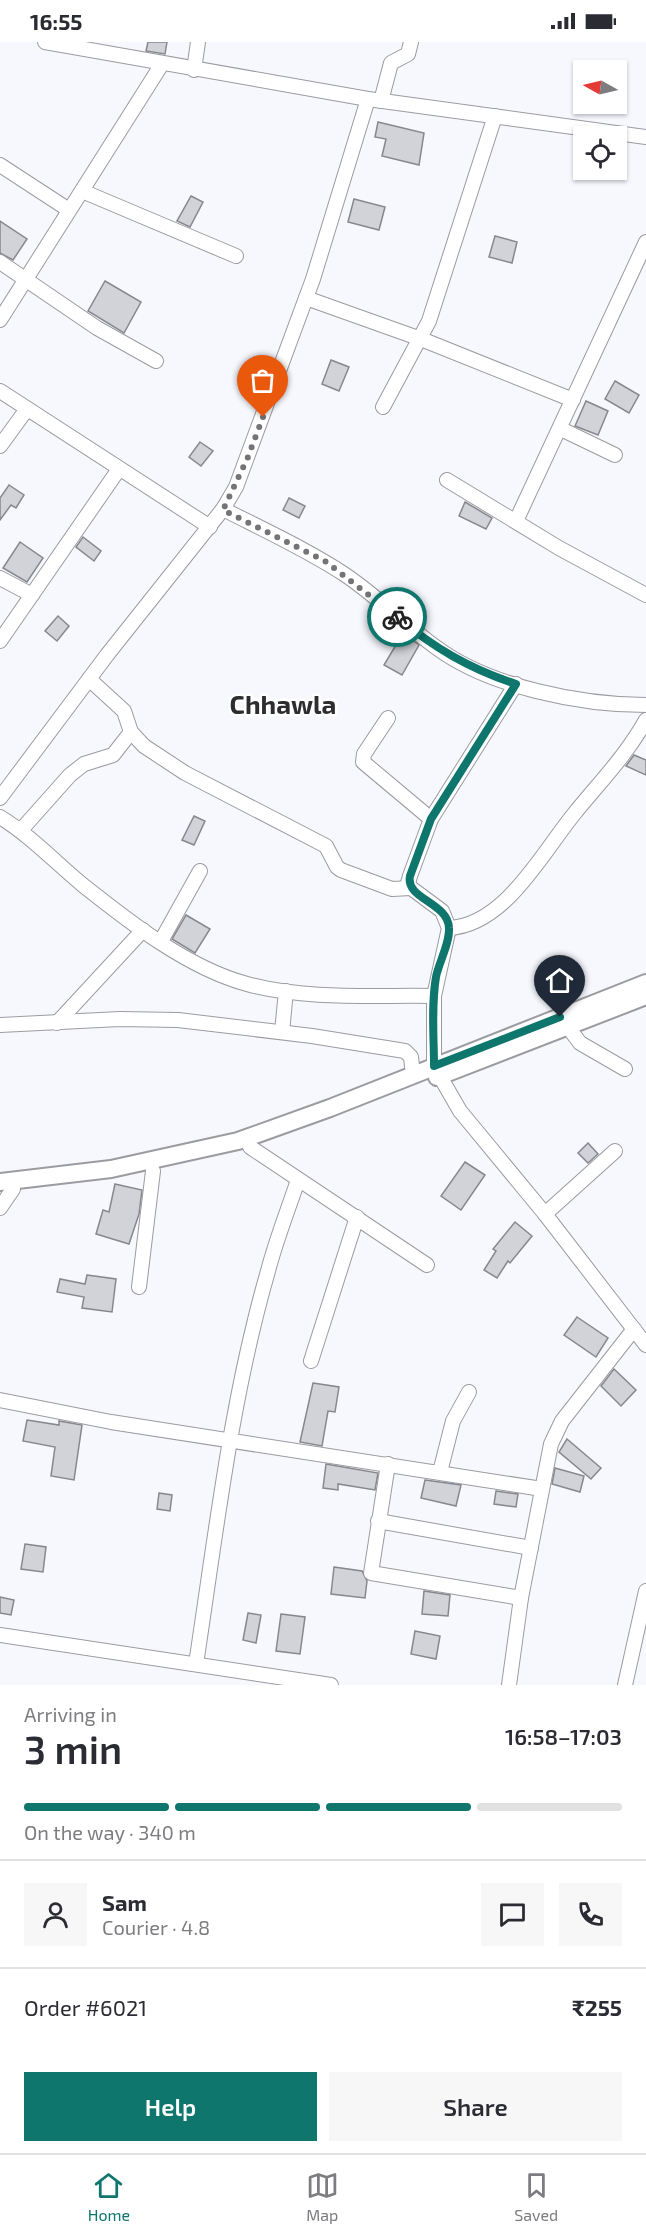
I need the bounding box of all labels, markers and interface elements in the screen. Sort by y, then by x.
text: 16:55 [30,8,82,34]
north arrow [573,60,627,114]
map controls [573,60,627,180]
button: locate [573,126,627,180]
pin [237,355,288,417]
icon: bag [246,364,279,397]
courier [367,587,427,647]
icon: bike [381,601,414,634]
district label: Chhawla [230,688,336,719]
pin [534,955,585,1017]
icon: home [543,964,576,997]
text: Arriving in [24,1702,117,1726]
text: 16:58–17:03 [505,1723,622,1749]
text: 3 min [24,1725,122,1772]
text: On the way · 340 m [24,1820,196,1844]
button: person [24,1883,87,1946]
button: chat [481,1883,544,1946]
button: phone [559,1883,622,1946]
text: Sam [102,1889,147,1915]
text: Courier · 4.8 [102,1915,210,1939]
text: Order #6021 [24,1994,147,2020]
text: ₹255 [572,1994,622,2020]
button: Help [24,2072,317,2141]
button: Share [329,2072,622,2141]
tab: Home [88,2169,130,2224]
tab: Map [306,2169,339,2224]
tab: Saved [514,2169,558,2224]

